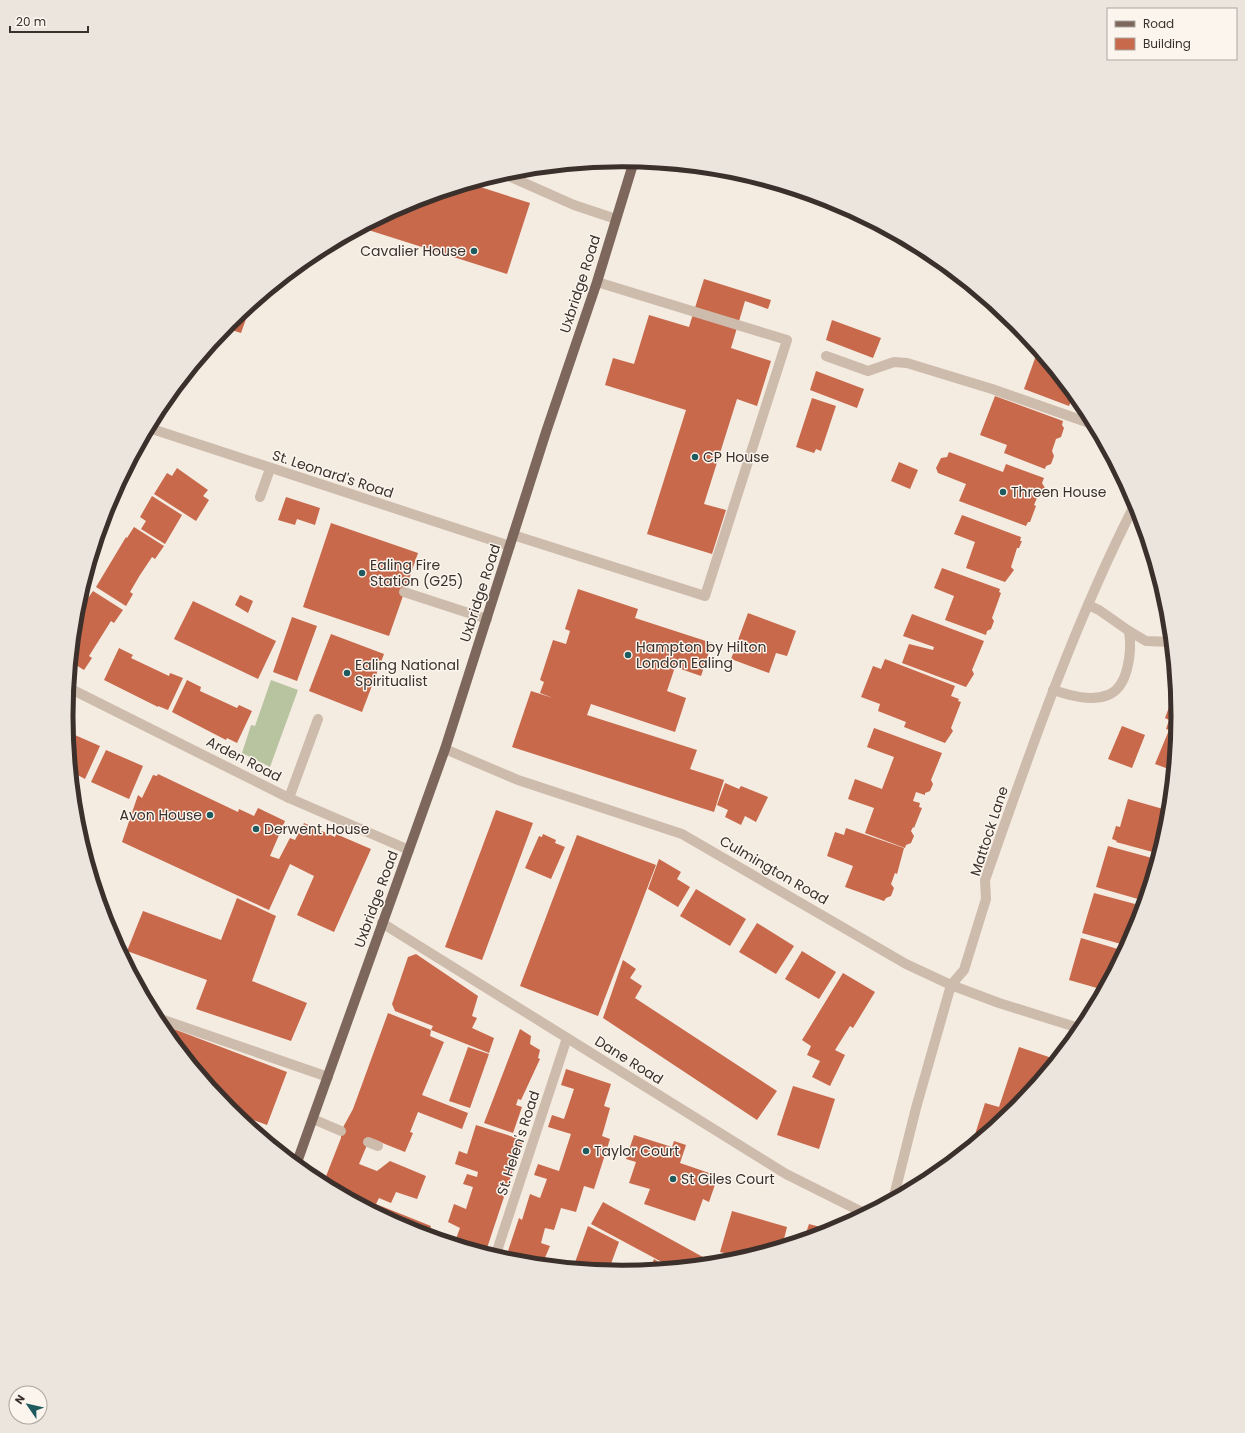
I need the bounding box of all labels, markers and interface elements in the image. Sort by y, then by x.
scale bar [10,8,88,34]
legend [1107,8,1237,60]
text: 20 m [16,13,46,30]
text: Road [1143,15,1174,32]
text: Building [1143,35,1191,52]
street label: Uxbridge Road [555,232,605,336]
place label: Cavalier House [360,241,466,261]
marker: Cavalier House [469,246,479,256]
street label: St. Leonard's Road [270,445,396,503]
place label: CP House [703,447,770,467]
marker: CP House [690,452,700,462]
place label: Threen House [1011,482,1107,502]
marker: Threen House [998,487,1008,497]
street label: Uxbridge Road [455,541,505,645]
place label: Ealing Fire Station (G25) [370,555,463,591]
marker: Ealing Fire Station (G25) [357,568,367,578]
place label: Hampton by Hilton London Ealing [636,637,766,673]
marker: Hampton by Hilton London Ealing [623,650,633,660]
place label: Ealing National Spiritualist [355,655,459,691]
marker: Ealing National Spiritualist [342,668,352,678]
street label: Arden Road [203,731,285,787]
street label: Mattock Lane [965,783,1013,878]
place label: Avon House [119,805,202,825]
marker: Avon House [205,810,215,820]
place label: Derwent House [264,819,370,839]
marker: Derwent House [251,824,261,834]
street label: Culmington Road [716,831,832,909]
street label: Uxbridge Road [349,848,403,950]
street label: Dane Road [591,1031,667,1089]
street label: St. Helen's Road [492,1088,544,1198]
place label: Taylor Court [594,1141,679,1161]
marker: Taylor Court [581,1146,591,1156]
place label: St Giles Court [681,1169,775,1189]
marker: St Giles Court [668,1174,678,1184]
north arrow [8,1385,48,1425]
text: N [11,1392,29,1407]

